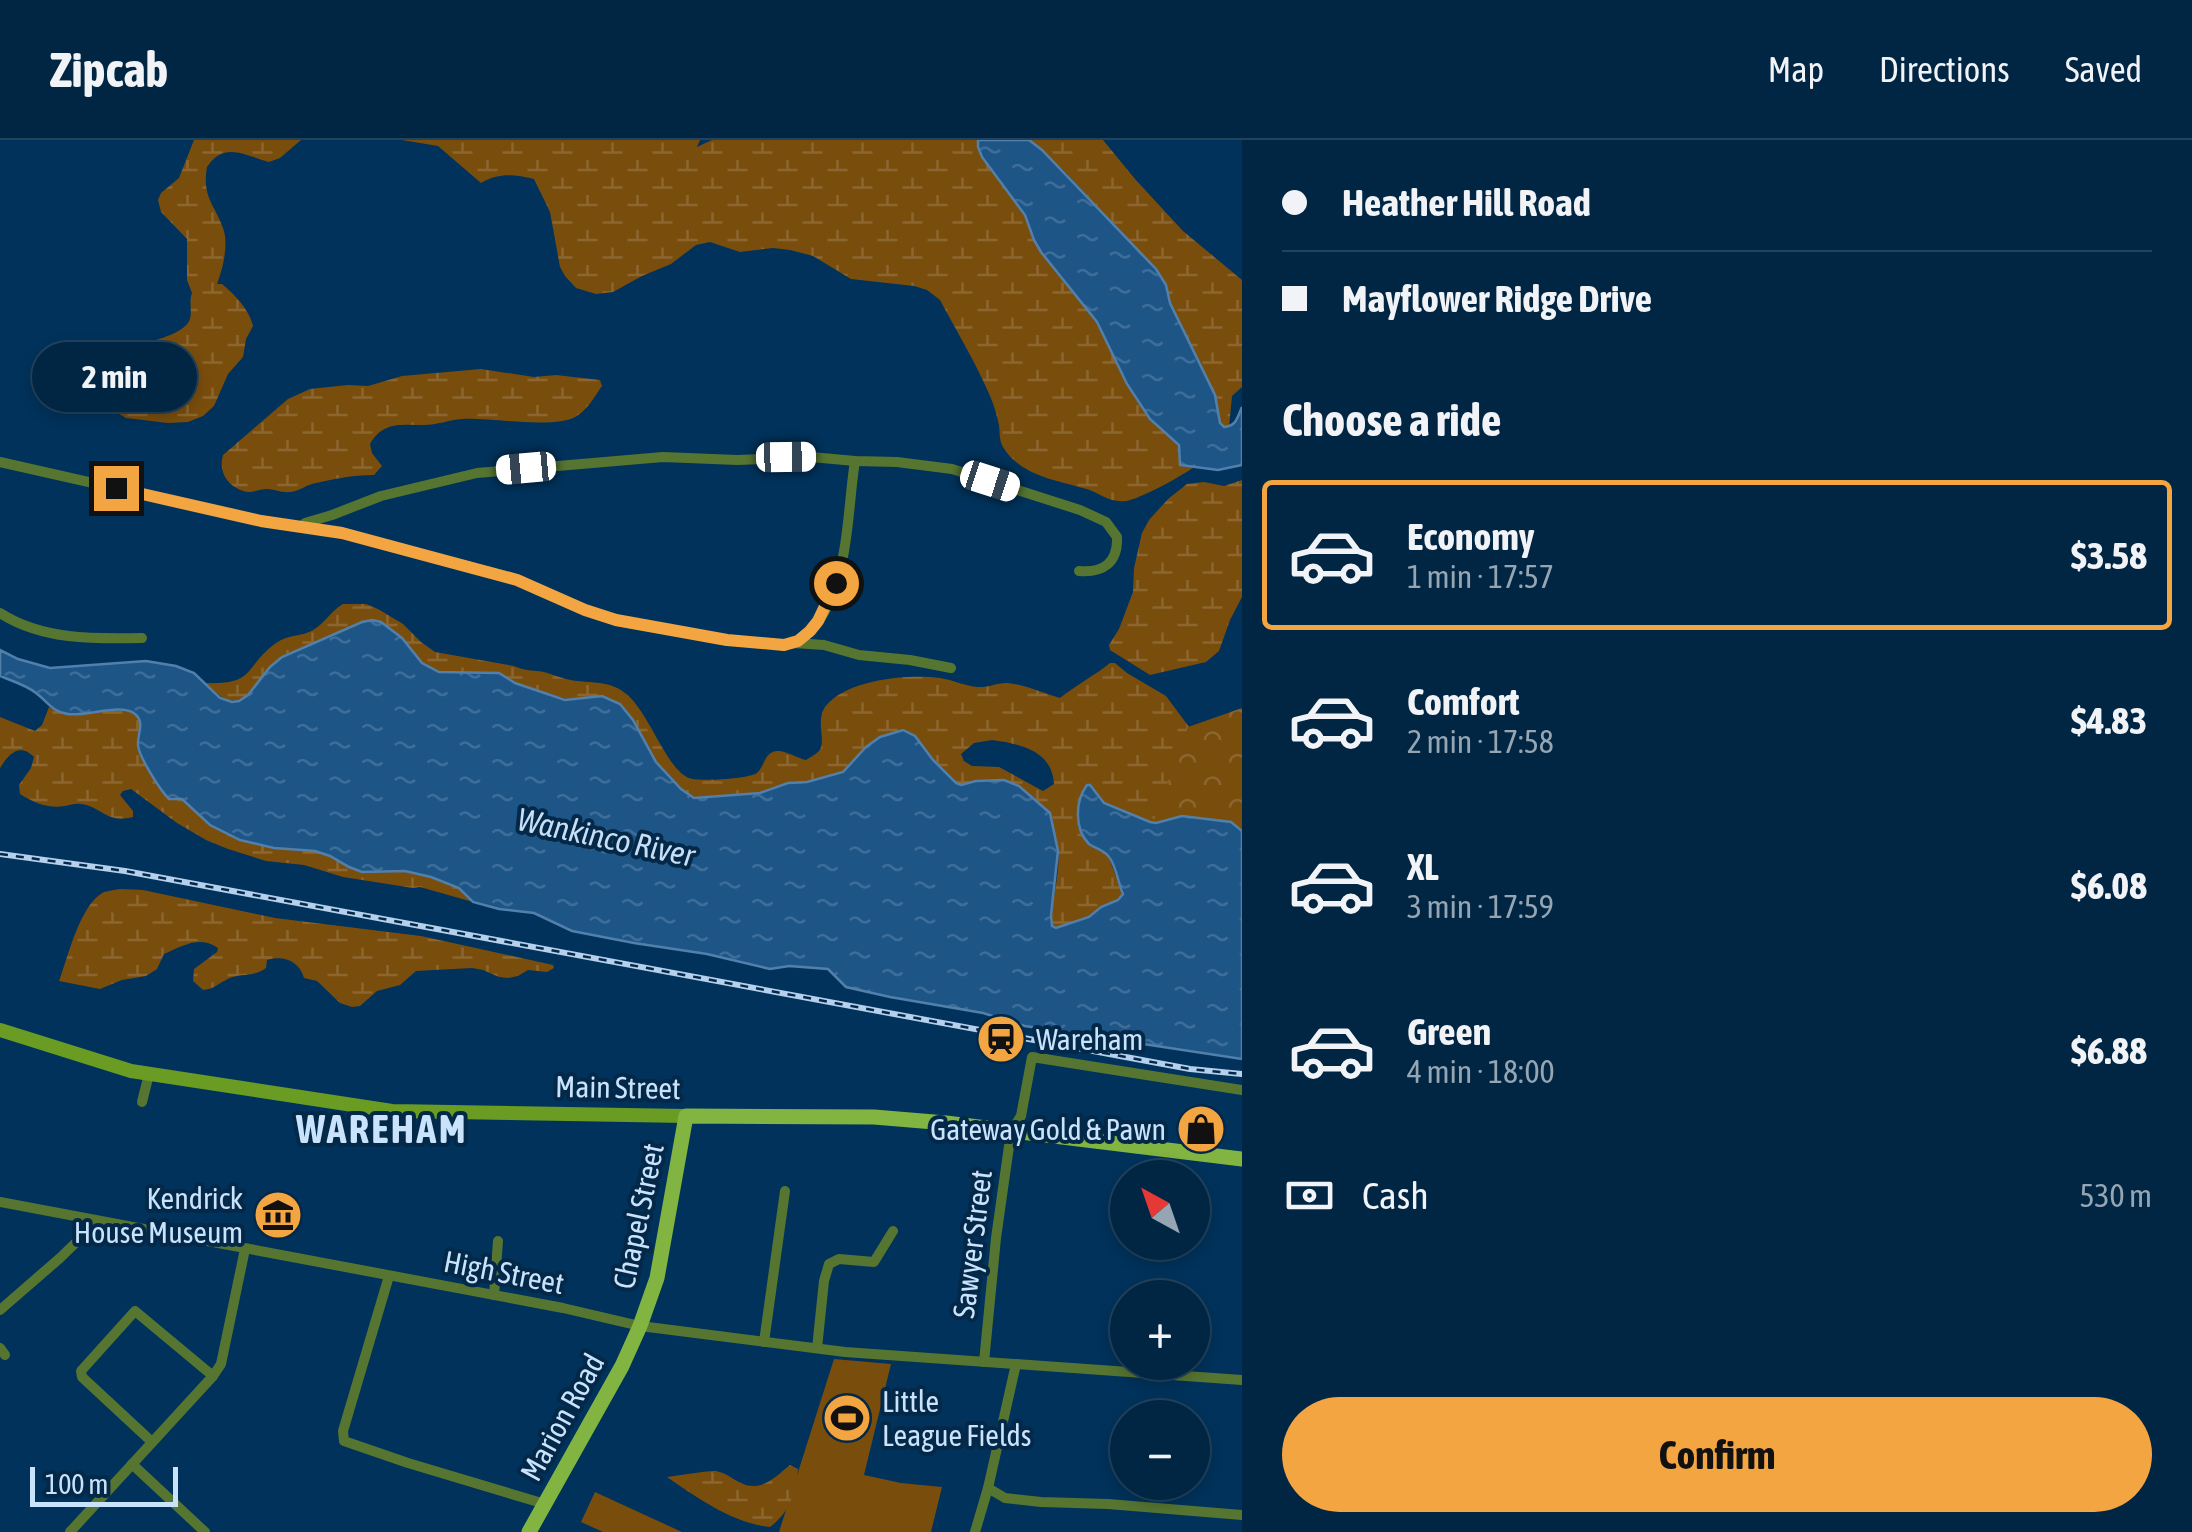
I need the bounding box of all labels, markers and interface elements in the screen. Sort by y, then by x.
text: Zipcab [50,42,168,97]
text: Map [1768,49,1824,89]
text: Directions [1879,49,2010,89]
text: Saved [2065,49,2142,89]
text: Heather Hill Road [1342,181,1591,224]
text: Mayflower Ridge Drive [1342,277,1652,320]
callout: 2 min [34,343,198,413]
text: 2 min [82,358,147,395]
text: Choose a ride [1282,394,1501,446]
car [756,441,816,473]
car [495,450,557,486]
car [957,457,1023,505]
route end [94,466,139,511]
icon: car [1287,510,1377,600]
text: Economy [1407,515,1534,558]
text: $3.58 [2071,534,2147,577]
text: 1 min · 17:57 [1407,558,1554,595]
route start [814,561,859,606]
icon: car [1287,675,1377,765]
text: Comfort [1407,680,1519,723]
text: $4.83 [2071,699,2147,742]
text: 2 min · 17:58 [1407,723,1554,760]
water label: Wankinco River [514,800,699,874]
icon: car [1287,840,1377,930]
text: XL [1407,845,1439,888]
text: $6.08 [2071,864,2147,907]
text: 3 min · 17:59 [1407,888,1554,925]
icon: car [1287,1005,1377,1095]
text: Green [1407,1010,1491,1053]
station icon: Wareham [975,1013,1027,1065]
place label: Wareham [1036,1022,1143,1056]
text: $6.88 [2071,1029,2147,1072]
text: 4 min · 18:00 [1407,1053,1554,1090]
street label: Main Street [555,1069,681,1105]
shop icon: Gateway Gold & Pawn [1175,1103,1227,1155]
district label: WAREHAM [295,1106,468,1151]
place label: Gateway Gold & Pawn [930,1112,1166,1146]
street label: Chapel Street [606,1140,670,1292]
north arrow [1110,1160,1210,1260]
map controls [1110,1160,1210,1500]
street label: Sawyer Street [946,1168,998,1320]
icon: cash [1282,1168,1337,1223]
text: Cash [1362,1174,1429,1217]
text: 530 m [2079,1177,2152,1214]
place label: Kendrick House Museum [74,1181,243,1249]
museum icon: Kendrick House Museum [252,1189,304,1241]
street label: High Street [441,1244,567,1300]
button: + [1110,1280,1210,1380]
street label: Marion Road [513,1348,611,1486]
place label: Little League Fields [882,1384,1031,1452]
sports icon: Little League Fields [821,1392,873,1444]
button: Confirm [1282,1397,2152,1512]
button: − [1110,1400,1210,1500]
scale bar [30,1462,178,1506]
text: 100 m [45,1468,108,1500]

